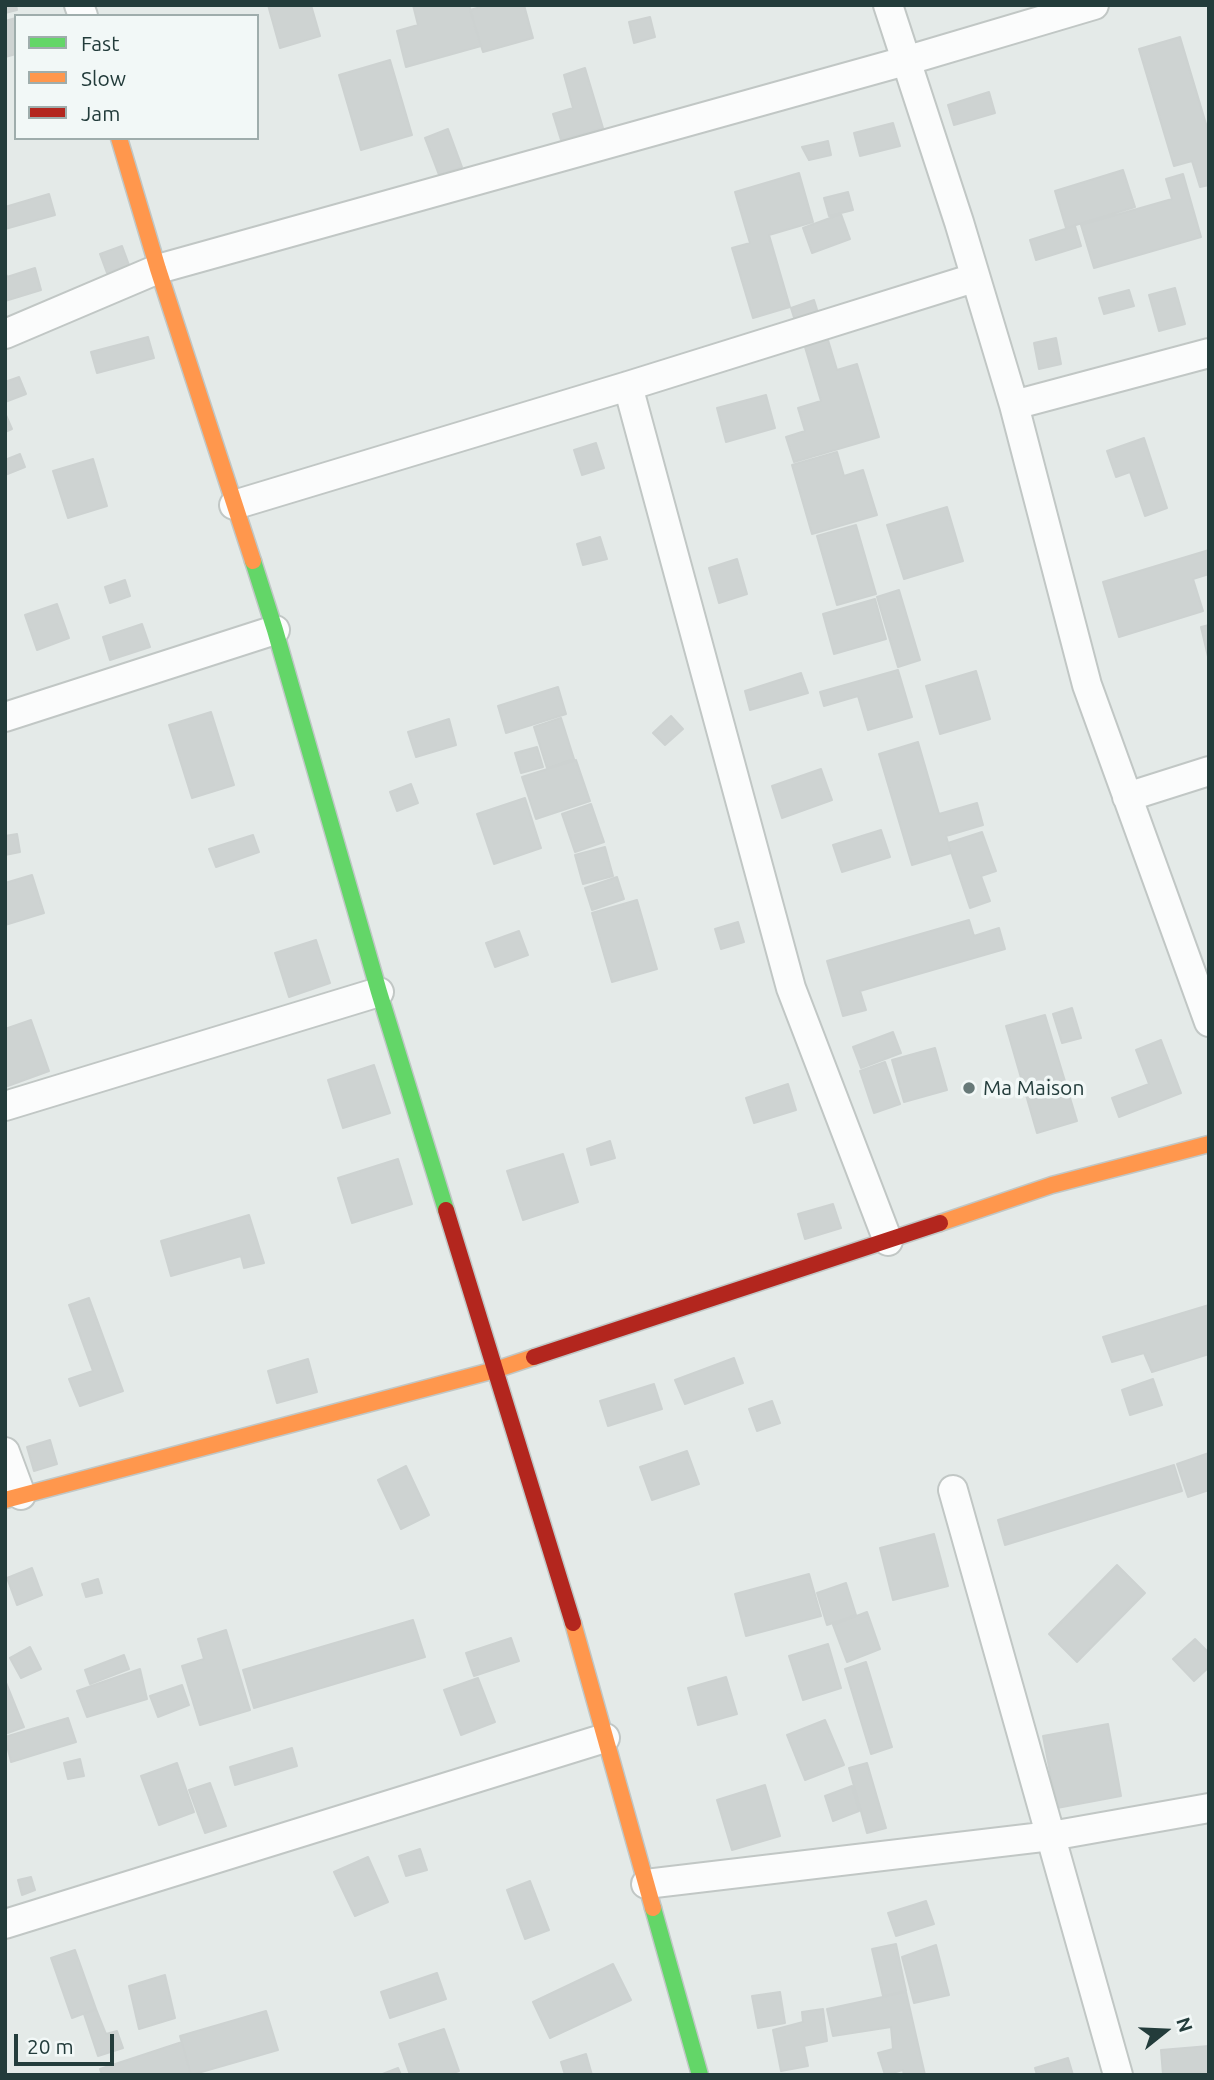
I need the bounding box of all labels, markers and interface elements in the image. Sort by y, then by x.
legend [14,14,259,140]
text: Fast [81,31,119,55]
text: Slow [81,66,126,90]
text: Jam [81,101,120,125]
place label: Ma Maison [983,1075,1084,1101]
marker: Ma Maison [961,1080,977,1096]
north arrow [1130,1996,1200,2066]
text: N [1172,2014,1198,2035]
scale bar [18,2021,117,2064]
text: 20 m [27,2034,74,2058]

